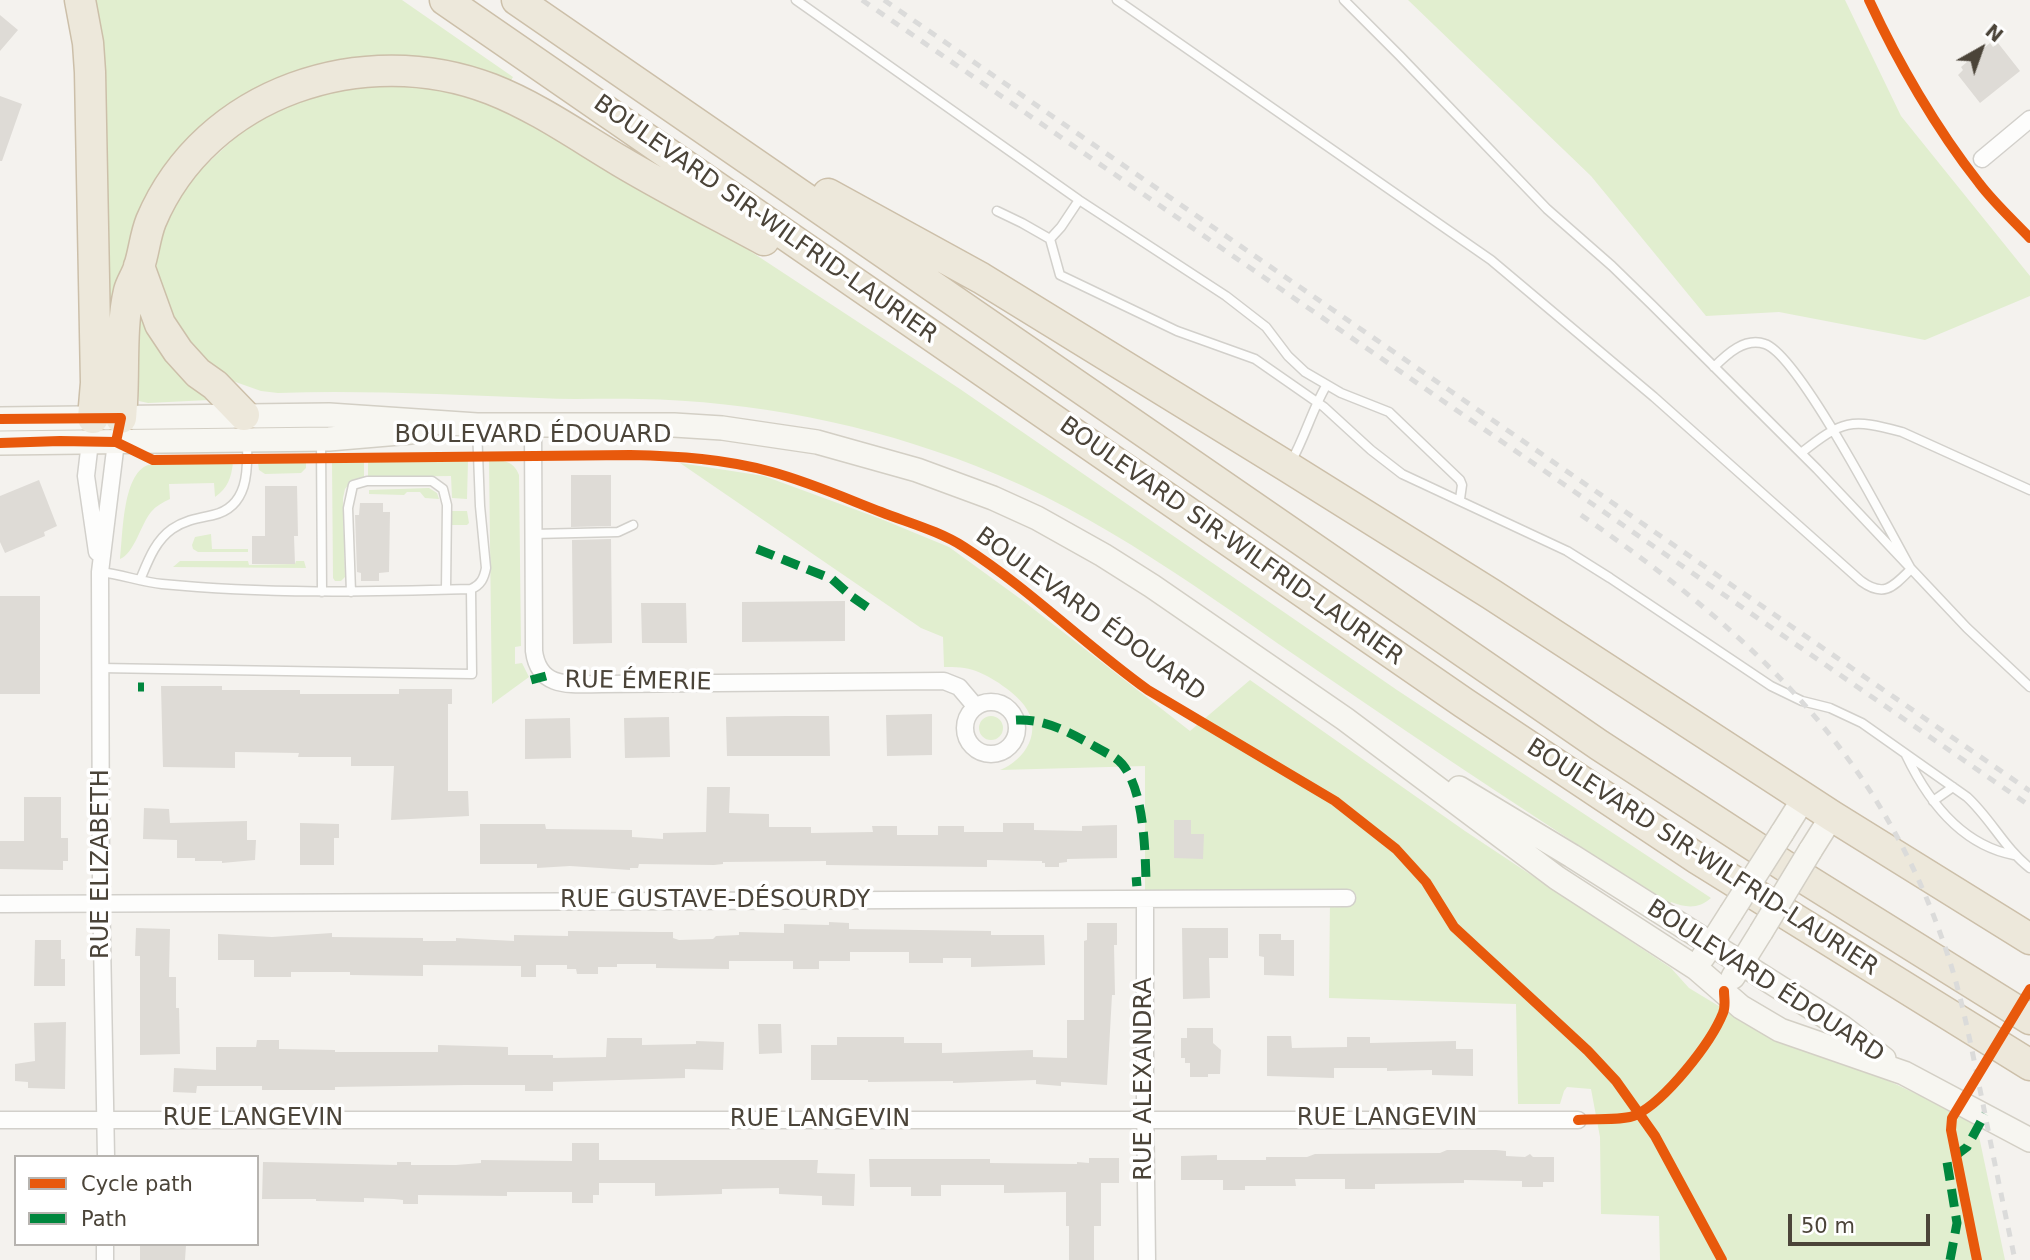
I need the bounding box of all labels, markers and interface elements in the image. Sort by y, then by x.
north arrow [1946,14,2016,84]
text: N [1981,19,2008,46]
street label: BOULEVARD SIR-WILFRID-LAURIER [588,90,942,350]
street label: BOULEVARD SIR-WILFRID-LAURIER [1054,412,1408,672]
street label: BOULEVARD ÉDOUARD [395,422,671,450]
street label: BOULEVARD ÉDOUARD [970,522,1210,708]
street label: RUE ÉMERIE [564,666,712,698]
street label: BOULEVARD SIR-WILFRID-LAURIER [1521,733,1883,983]
street label: RUE ELIZABETH [88,769,116,959]
street label: RUE GUSTAVE-DÉSOURDY [560,887,870,915]
street label: BOULEVARD ÉDOUARD [1641,895,1889,1069]
street label: RUE ALEXANDRA [1131,977,1159,1181]
street label: RUE LANGEVIN [163,1105,343,1133]
street label: RUE LANGEVIN [1297,1105,1477,1133]
street label: RUE LANGEVIN [730,1106,910,1134]
legend [14,1155,259,1246]
text: Cycle path [81,1172,193,1196]
scale bar [1792,1200,1934,1244]
text: Path [81,1207,127,1231]
text: 50 m [1801,1214,1855,1238]

